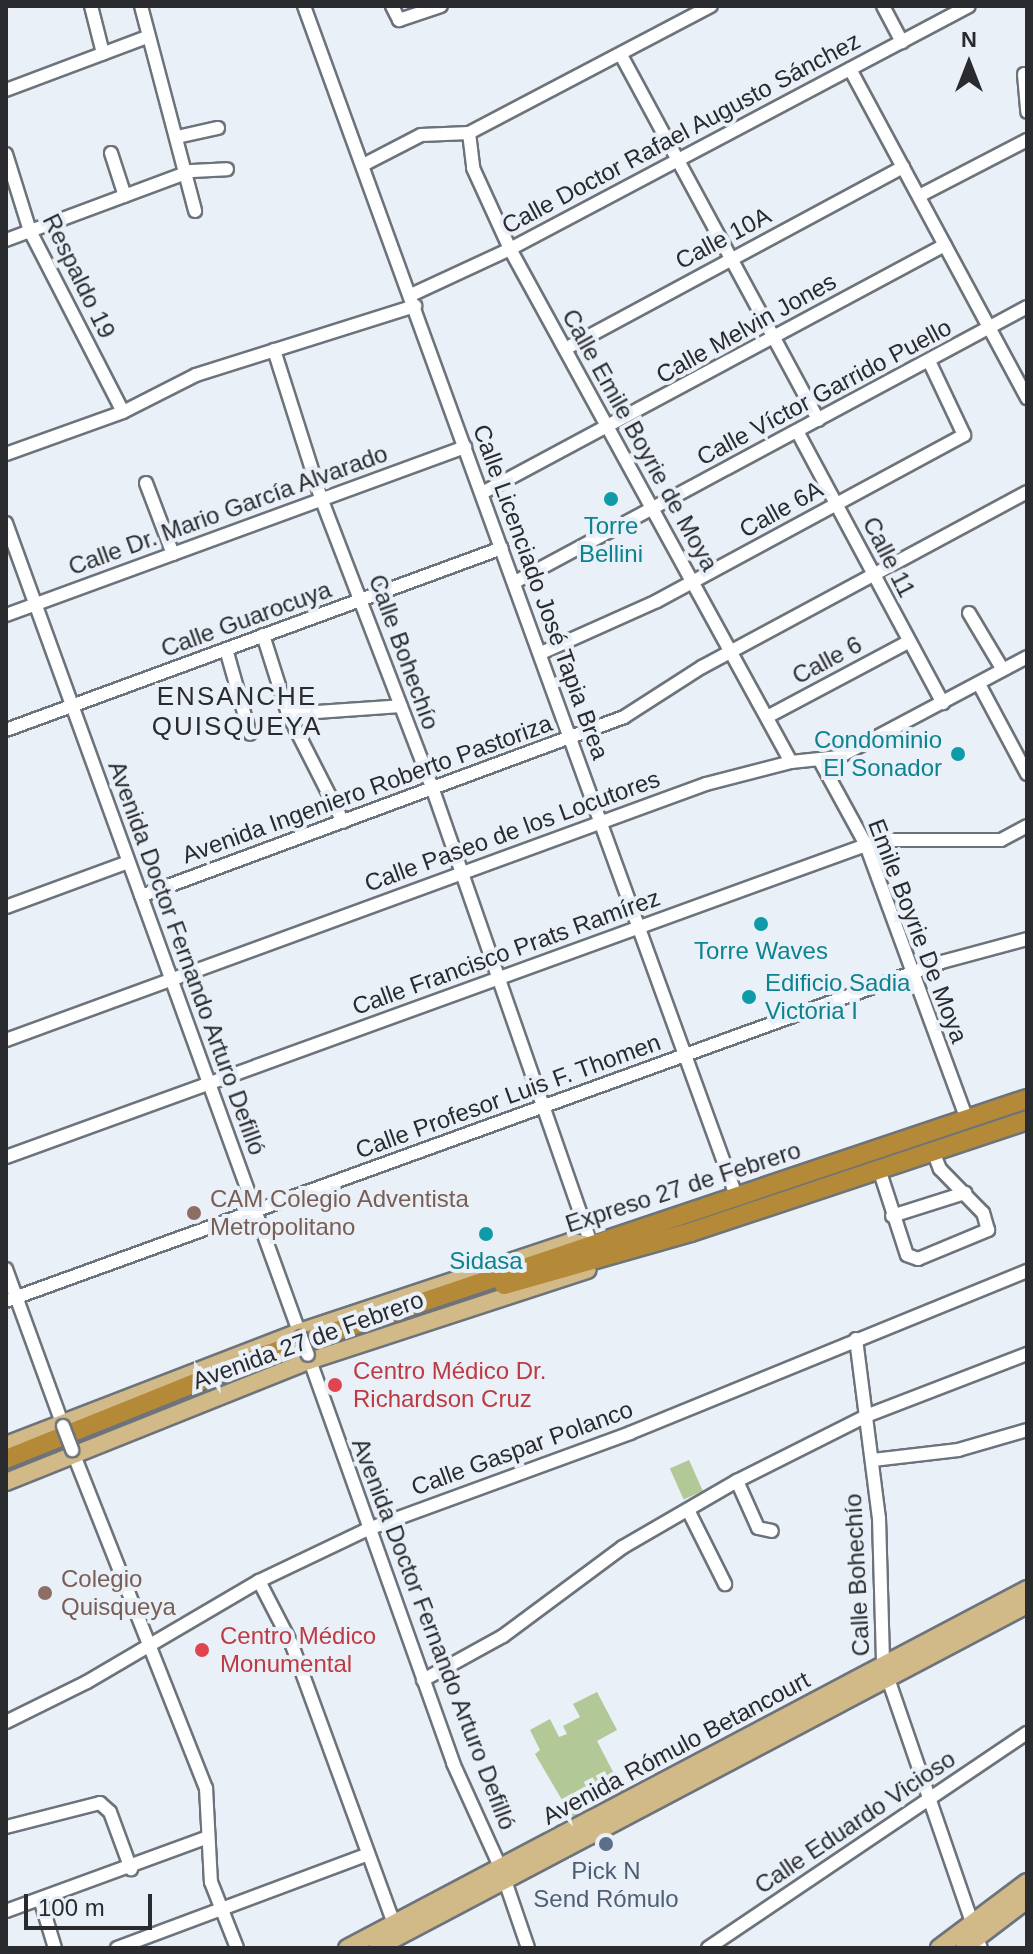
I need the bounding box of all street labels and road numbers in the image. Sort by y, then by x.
street label: Calle Doctor Rafael Augusto Sánchez [496,26,866,240]
street label: Calle 10A [670,201,776,275]
street label: Respaldo 19 [37,209,121,343]
street label: Calle Melvin Jones [651,267,841,389]
street label: Calle Emile Boyrie de Moya [556,304,724,576]
street label: Calle Víctor Garrido Puello [692,313,956,471]
street label: Calle Licenciado José Tapia Brea [467,420,615,764]
street label: Calle Dr. Mario García Alvarado [64,439,392,581]
street label: Calle 6A [734,474,828,544]
street label: Calle 11 [857,512,921,602]
street label: Calle Bohechío [363,571,445,733]
street label: Calle Guarocuya [157,575,335,663]
street label: Calle 6 [787,630,867,690]
street label: Avenida Ingeniero Roberto Pastoriza [178,708,556,870]
street label: Avenida Doctor Fernando Arturo Defilló [102,756,272,1160]
street label: Calle Paseo de los Locutores [360,764,664,898]
street label: Emile Boyrie De Moya [862,815,974,1047]
street label: Calle Francisco Prats Ramírez [348,883,664,1021]
street label: Calle Profesor Luis F. Thomen [351,1027,665,1165]
street label: Expreso 27 de Febrero [562,1135,804,1239]
street label: Avenida 27 de Febrero [189,1285,427,1395]
street label: Calle Gaspar Polanco [407,1395,637,1501]
street label: Avenida Doctor Fernando Arturo Defilló [346,1434,522,1834]
street label: Calle Bohechío [838,1493,876,1657]
street label: Avenida Rómulo Betancourt [538,1665,814,1831]
street label: Calle Eduardo Vicioso [749,1744,961,1900]

